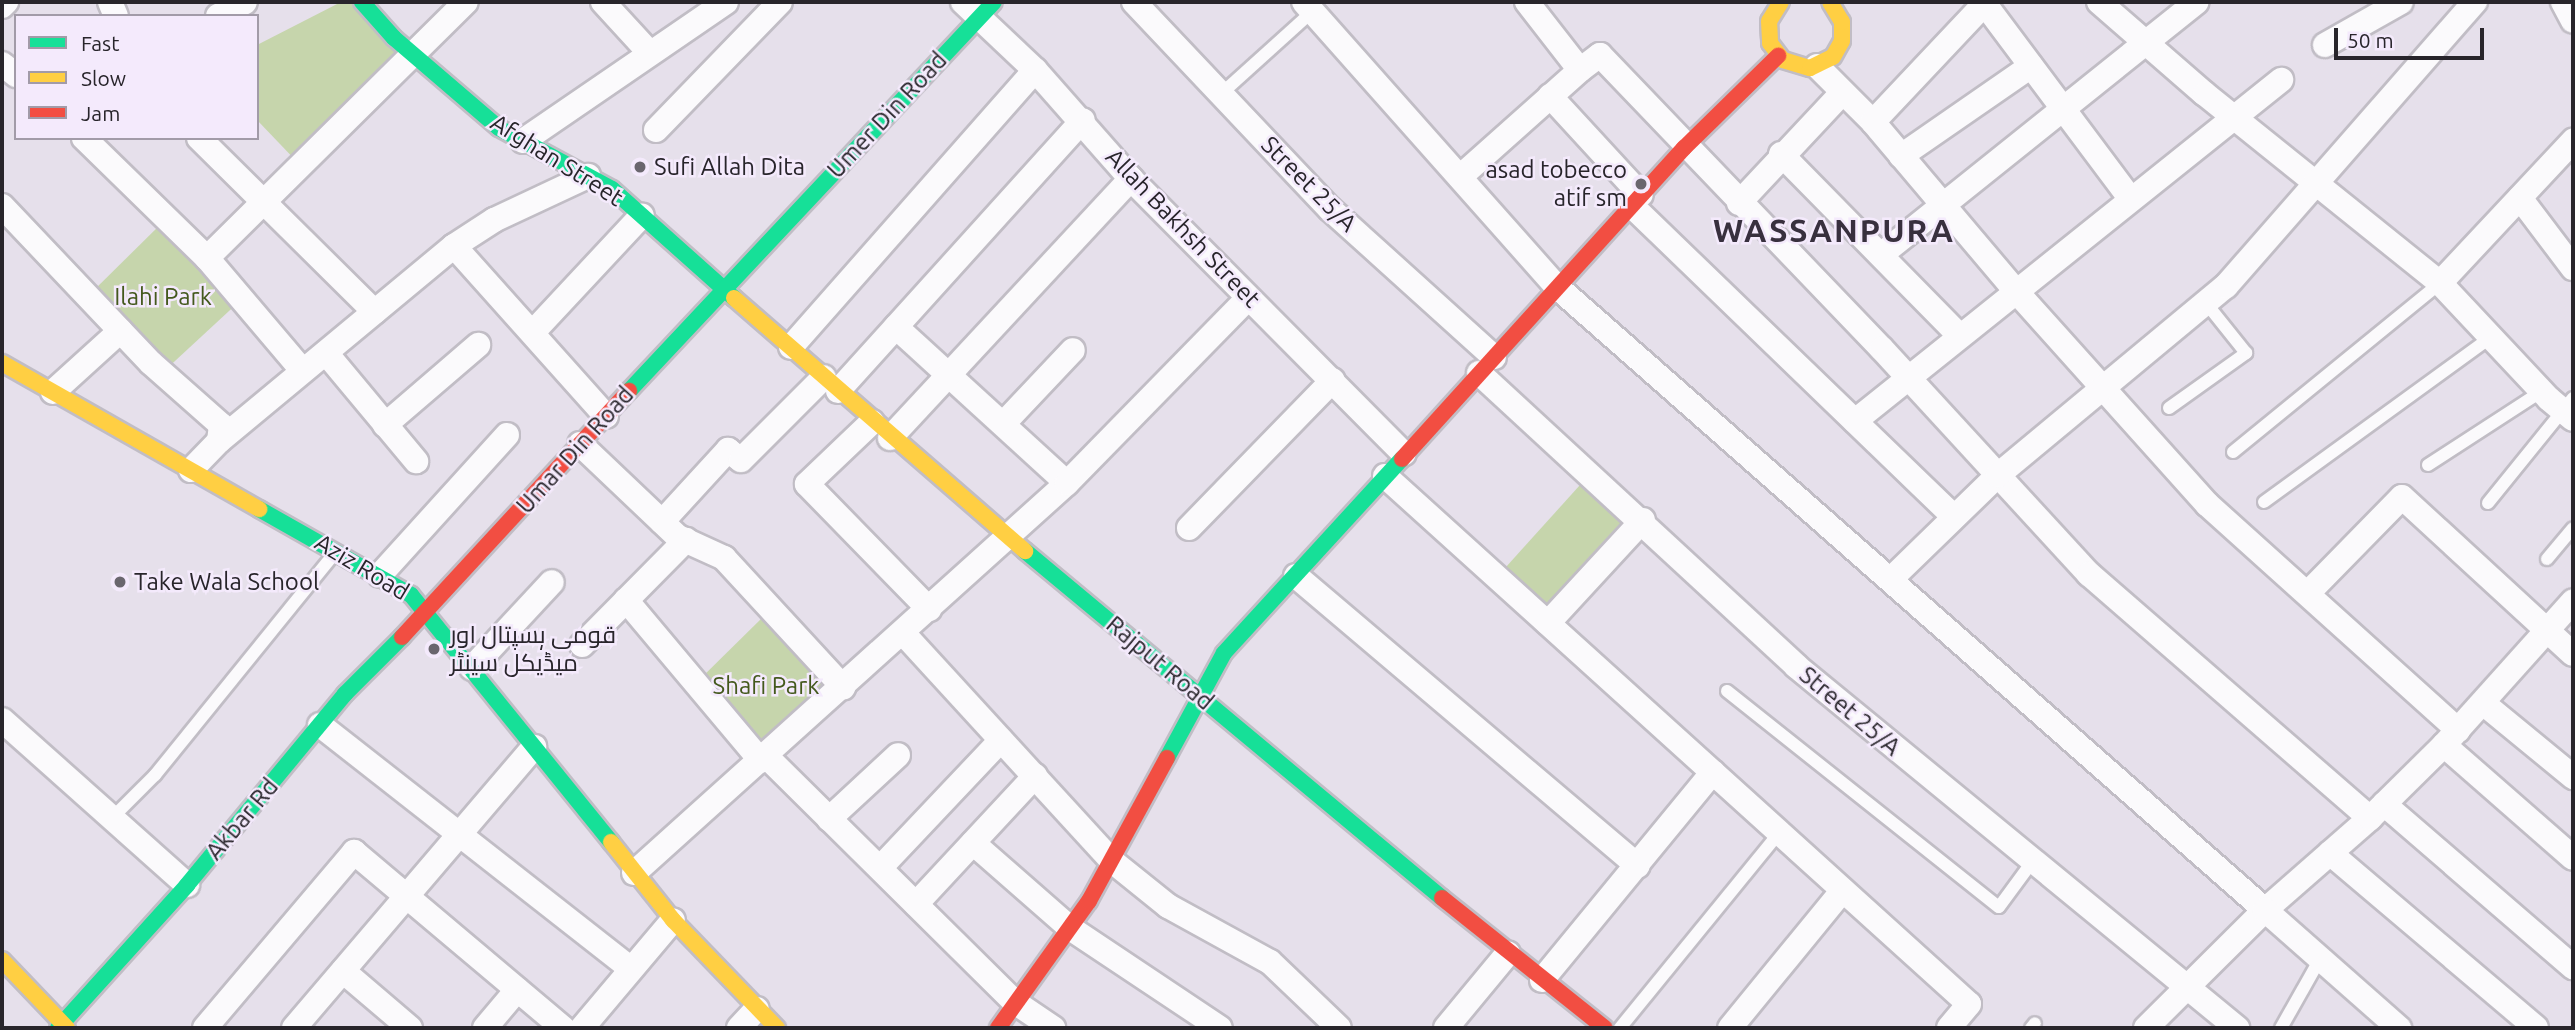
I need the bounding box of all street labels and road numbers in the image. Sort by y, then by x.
street label: Umer Din Road [821,46,953,184]
street label: Afghan Street [485,108,629,212]
street label: Street 25/A [1255,130,1363,238]
street label: Allah Bakhsh Street [1100,143,1266,313]
street label: Umar Din Road [510,380,640,520]
street label: Aziz Road [310,528,414,606]
street label: Rajput Road [1101,610,1219,716]
street label: Street 25/A [1794,660,1906,762]
street label: Akbar Rd [200,772,284,866]

